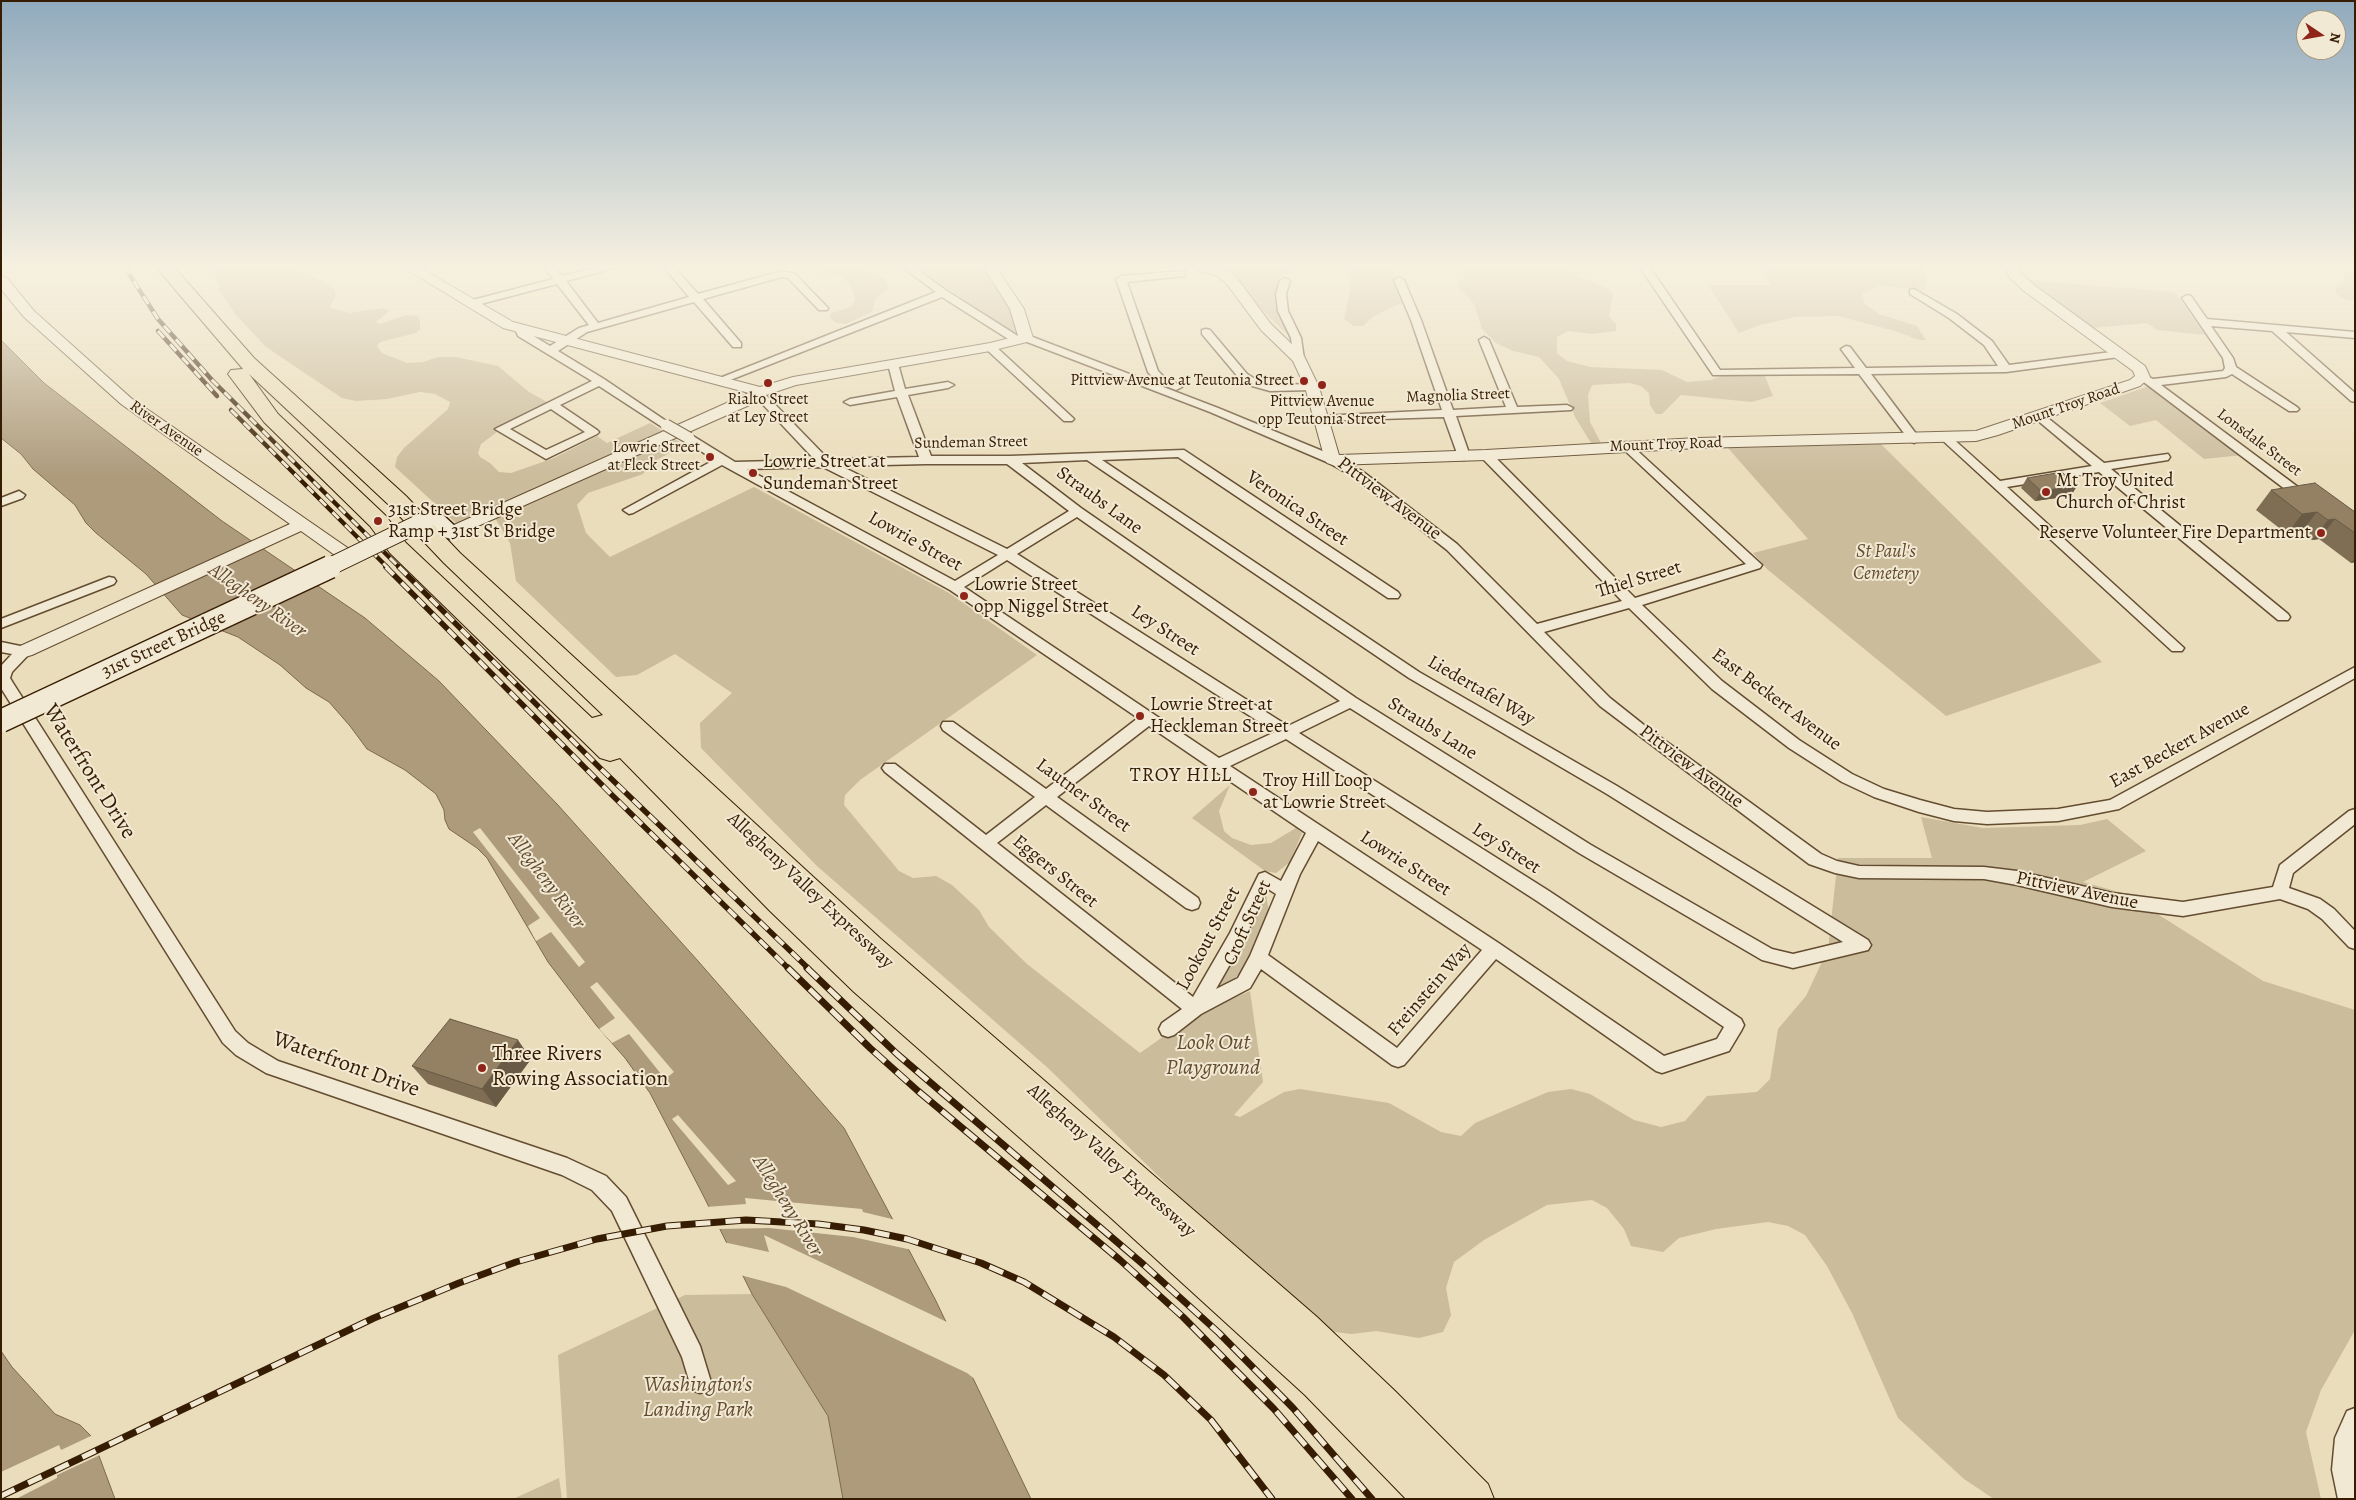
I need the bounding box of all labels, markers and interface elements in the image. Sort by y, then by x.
north arrow [2296,10,2346,60]
text: N [2325,31,2346,45]
place label: Pittview Avenue at Teutonia Street [1070,371,1294,391]
marker: Pittview Avenue at Teutonia Street [1298,375,1310,387]
marker: Rialto Street at Ley Street [762,377,774,389]
marker: Pittview Avenue opp Teutonia Street [1316,379,1328,391]
street label: Mount Troy Road [2010,380,2122,434]
street label: Magnolia Street [1406,385,1510,407]
place label: Rialto Street at Ley Street [727,390,809,428]
place label: Pittview Avenue opp Teutonia Street [1258,392,1386,430]
street label: River Avenue [126,397,206,461]
street label: Lonsdale Street [2213,405,2305,481]
street label: Sundeman Street [914,432,1028,454]
street label: Mount Troy Road [1609,433,1723,457]
place label: Lowrie Street at Fleck Street [608,438,700,476]
marker: Lowrie Street at Fleck Street [704,451,716,463]
place label: Lowrie Street at Sundeman Street [763,451,898,495]
street label: Pittview Avenue [1333,453,1445,545]
street label: Straubs Lane [1051,462,1147,540]
marker: Lowrie Street at Sundeman Street [747,467,759,479]
street label: Veronica Street [1242,467,1352,551]
place label: Mt Troy United Church of Christ [2056,470,2185,514]
marker: Mt Troy United Church of Christ [2040,486,2052,498]
place label: 31st Street Bridge Ramp + 31st St Bridge [388,499,555,543]
street label: Lowrie Street [864,507,966,577]
marker: 31st Street Bridge Ramp + 31st St Bridge [372,515,384,527]
place label: Reserve Volunteer Fire Department [2039,522,2311,544]
marker: Reserve Volunteer Fire Department [2315,527,2327,539]
park label: St Paul's Cemetery [1853,541,1919,585]
street label: Thiel Street [1594,556,1684,604]
water label: Allegheny River [203,558,311,644]
place label: Lowrie Street opp Niggel Street [974,574,1109,618]
marker: Lowrie Street opp Niggel Street [958,590,970,602]
street label: Ley Street [1126,600,1204,662]
street label: 31st Street Bridge [98,606,230,684]
street label: East Beckert Avenue [1707,644,1845,756]
street label: Liedertafel Way [1423,651,1539,731]
street label: Straubs Lane [1383,693,1481,765]
place label: Lowrie Street at Heckleman Street [1150,694,1289,738]
street label: East Beckert Avenue [2106,698,2254,794]
street label: Waterfront Drive [37,700,141,844]
marker: Lowrie Street at Heckleman Street [1134,710,1146,722]
street label: Pittview Avenue [1635,721,1747,813]
street label: Lautner Street [1031,754,1135,838]
district label: TROY HILL [1129,764,1233,788]
place label: Troy Hill Loop at Lowrie Street [1263,770,1386,814]
marker: Troy Hill Loop at Lowrie Street [1247,786,1259,798]
street label: Allegheny Valley Expressway [722,808,898,974]
street label: Ley Street [1467,818,1545,880]
street label: Lowrie Street [1355,826,1455,902]
water label: Allegheny River [502,828,590,934]
street label: Eggers Street [1008,831,1102,913]
street label: Pittview Avenue [2014,867,2140,915]
street label: Croft Street [1219,877,1277,969]
street label: Lookout Street [1172,883,1246,995]
street label: Freinstein Way [1383,939,1477,1041]
street label: Waterfront Drive [269,1026,423,1104]
park label: Look Out Playground [1166,1031,1260,1082]
place label: Three Rivers Rowing Association [492,1042,668,1094]
marker: Three Rivers Rowing Association [476,1062,488,1074]
street label: Allegheny Valley Expressway [1022,1079,1200,1243]
water label: Allegheny River [747,1151,827,1261]
park label: Washington's Landing Park [643,1373,753,1424]

